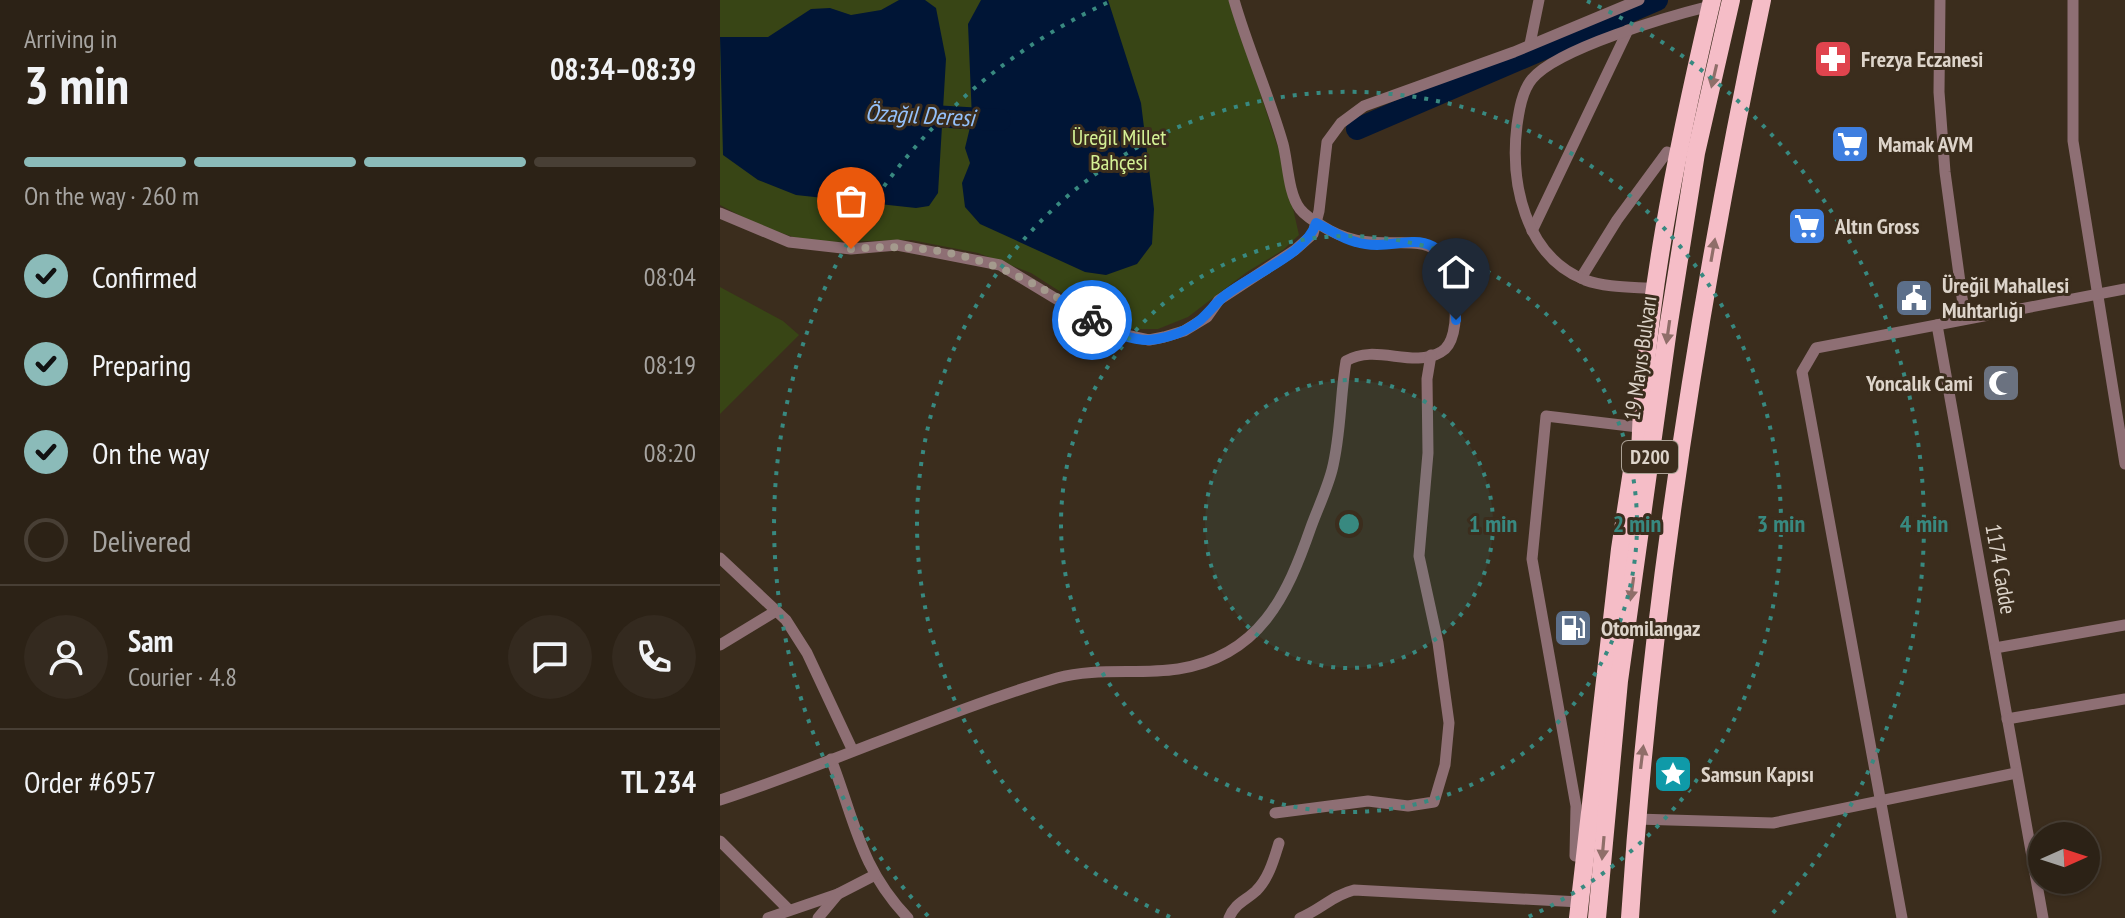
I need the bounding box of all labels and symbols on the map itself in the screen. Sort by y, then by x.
pharmacy icon: Frezya Eczanesi [1812,38,1854,80]
place label: Frezya Eczanesi [1861,45,1983,73]
one-way arrow [1707,64,1719,89]
water label: Özağıl Deresi [864,97,978,133]
park label: Üreğil Millet Bahçesi [1072,123,1166,176]
supermarket icon: Mamak AVM [1829,123,1871,165]
place label: Mamak AVM [1878,130,1973,158]
pin [817,167,885,249]
supermarket icon: Altın Gross [1786,205,1828,247]
place label: Altın Gross [1834,212,1920,240]
one-way arrow [1708,237,1720,262]
pin [1422,238,1490,320]
place label: Üreğil Mahallesi Muhtarlığı [1942,271,2069,324]
public building icon: Üreğil Mahallesi Muhtarlığı [1893,277,1935,319]
courier [1052,280,1132,360]
street label: 19 Mayıs Bulvarı [1617,294,1663,422]
one-way arrow [1661,320,1674,345]
mosque icon: Yoncalık Cami [1980,362,2022,404]
place label: Yoncalık Cami [1865,369,1973,397]
road number: D200 [1622,441,1678,473]
text: 1 min [1469,508,1517,539]
text: 2 min [1613,508,1661,539]
text: 3 min [1757,508,1805,539]
text: 4 min [1900,508,1948,539]
centre of rings [1335,510,1363,538]
street label: 1174 Cadde [1979,522,2023,616]
one-way arrow [1625,577,1638,602]
fuel station icon: Otomilangaz [1552,607,1594,649]
place label: Otomilangaz [1601,614,1700,642]
one-way arrow [1636,744,1649,769]
place icon: Samsun Kapısı [1652,753,1694,795]
place label: Samsun Kapısı [1701,760,1814,788]
north arrow [2028,822,2100,894]
one-way arrow [1596,836,1609,861]

